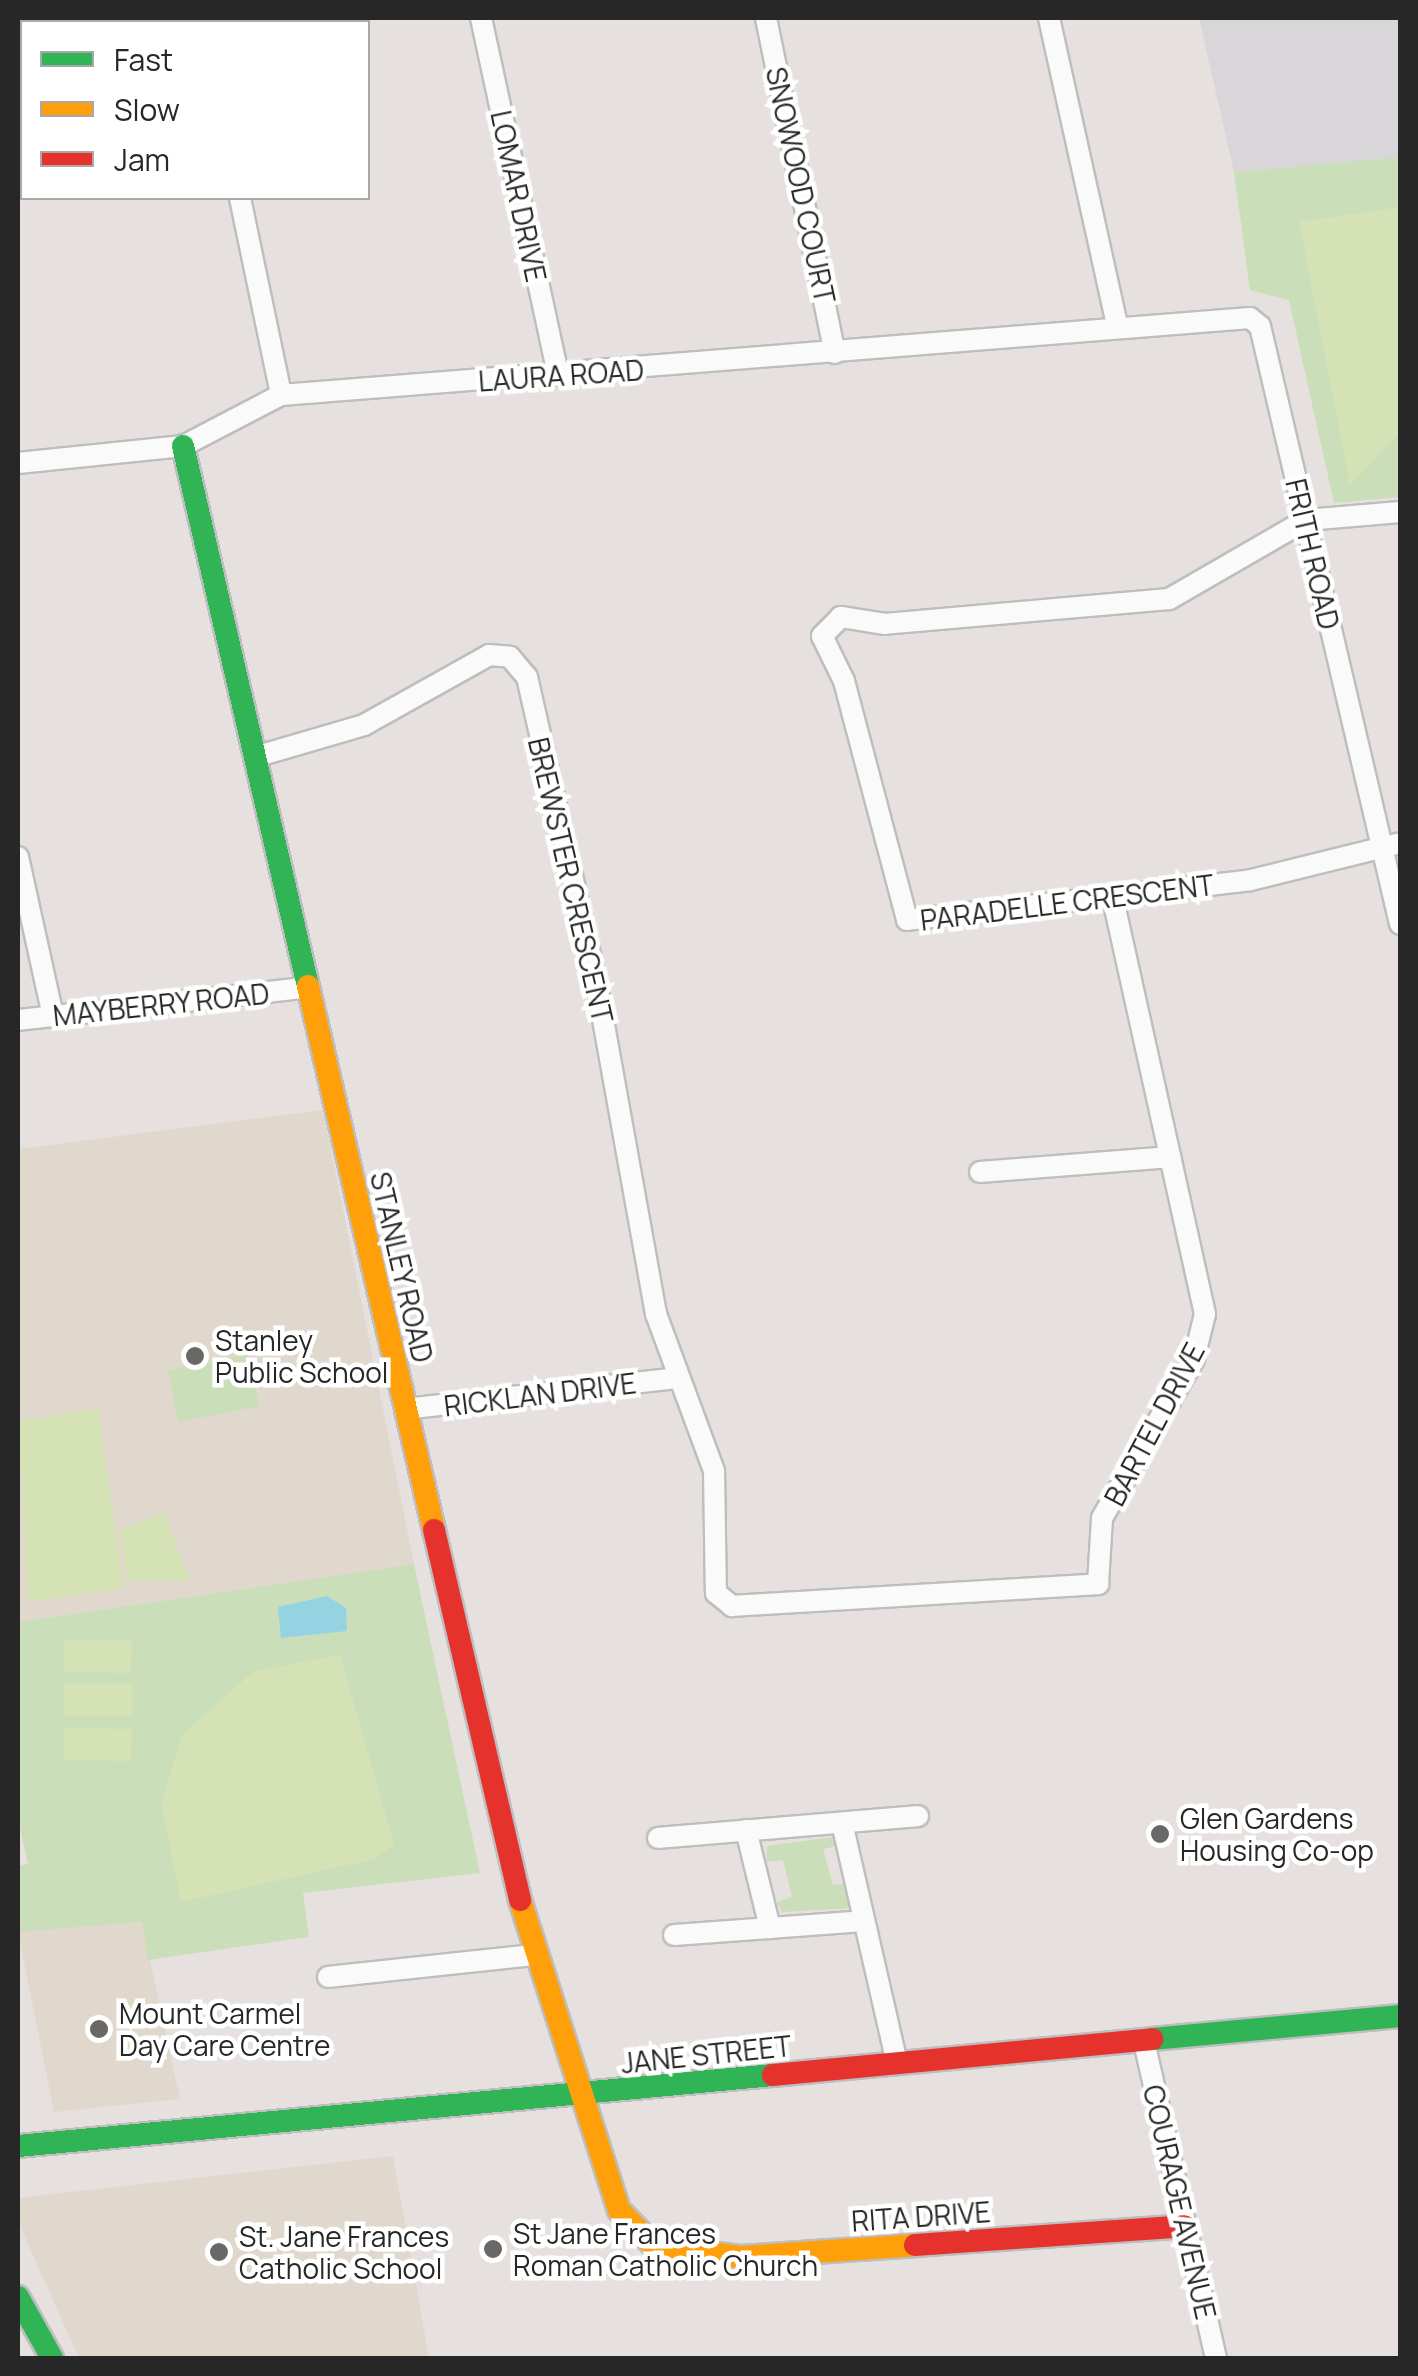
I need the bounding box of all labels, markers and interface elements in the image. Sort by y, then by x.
legend [20,20,370,200]
text: Fast [114,39,173,80]
street label: SNOWOOD COURT [760,64,842,306]
text: Slow [114,89,180,130]
street label: LOMAR DRIVE [484,107,554,285]
text: Jam [114,139,170,180]
street label: LAURA ROAD [477,352,645,398]
street label: FRITH ROAD [1279,475,1347,633]
street label: BREWSTER CRESCENT [522,734,620,1026]
street label: PARADELLE CRESCENT [918,867,1216,937]
street label: MAYBERRY ROAD [51,976,271,1032]
street label: STANLEY ROAD [364,1168,440,1366]
place label: Stanley Public School [215,1323,388,1389]
street label: BARTEL DRIVE [1097,1336,1211,1512]
marker: Stanley Public School [184,1345,206,1367]
street label: RICKLAN DRIVE [442,1366,638,1422]
place label: Glen Gardens Housing Co-op [1180,1801,1374,1867]
marker: Glen Gardens Housing Co-op [1149,1823,1171,1845]
place label: Mount Carmel Day Care Centre [119,1996,330,2062]
marker: Mount Carmel Day Care Centre [88,2018,110,2040]
street label: JANE STREET [619,2028,793,2080]
street label: COURAGE AVENUE [1137,2082,1223,2322]
street label: RITA DRIVE [850,2194,992,2238]
place label: St Jane Frances Roman Catholic Church [513,2216,818,2282]
place label: St. Jane Frances Catholic School [239,2219,449,2285]
marker: St Jane Frances Roman Catholic Church [482,2238,504,2260]
marker: St. Jane Frances Catholic School [208,2241,230,2263]

